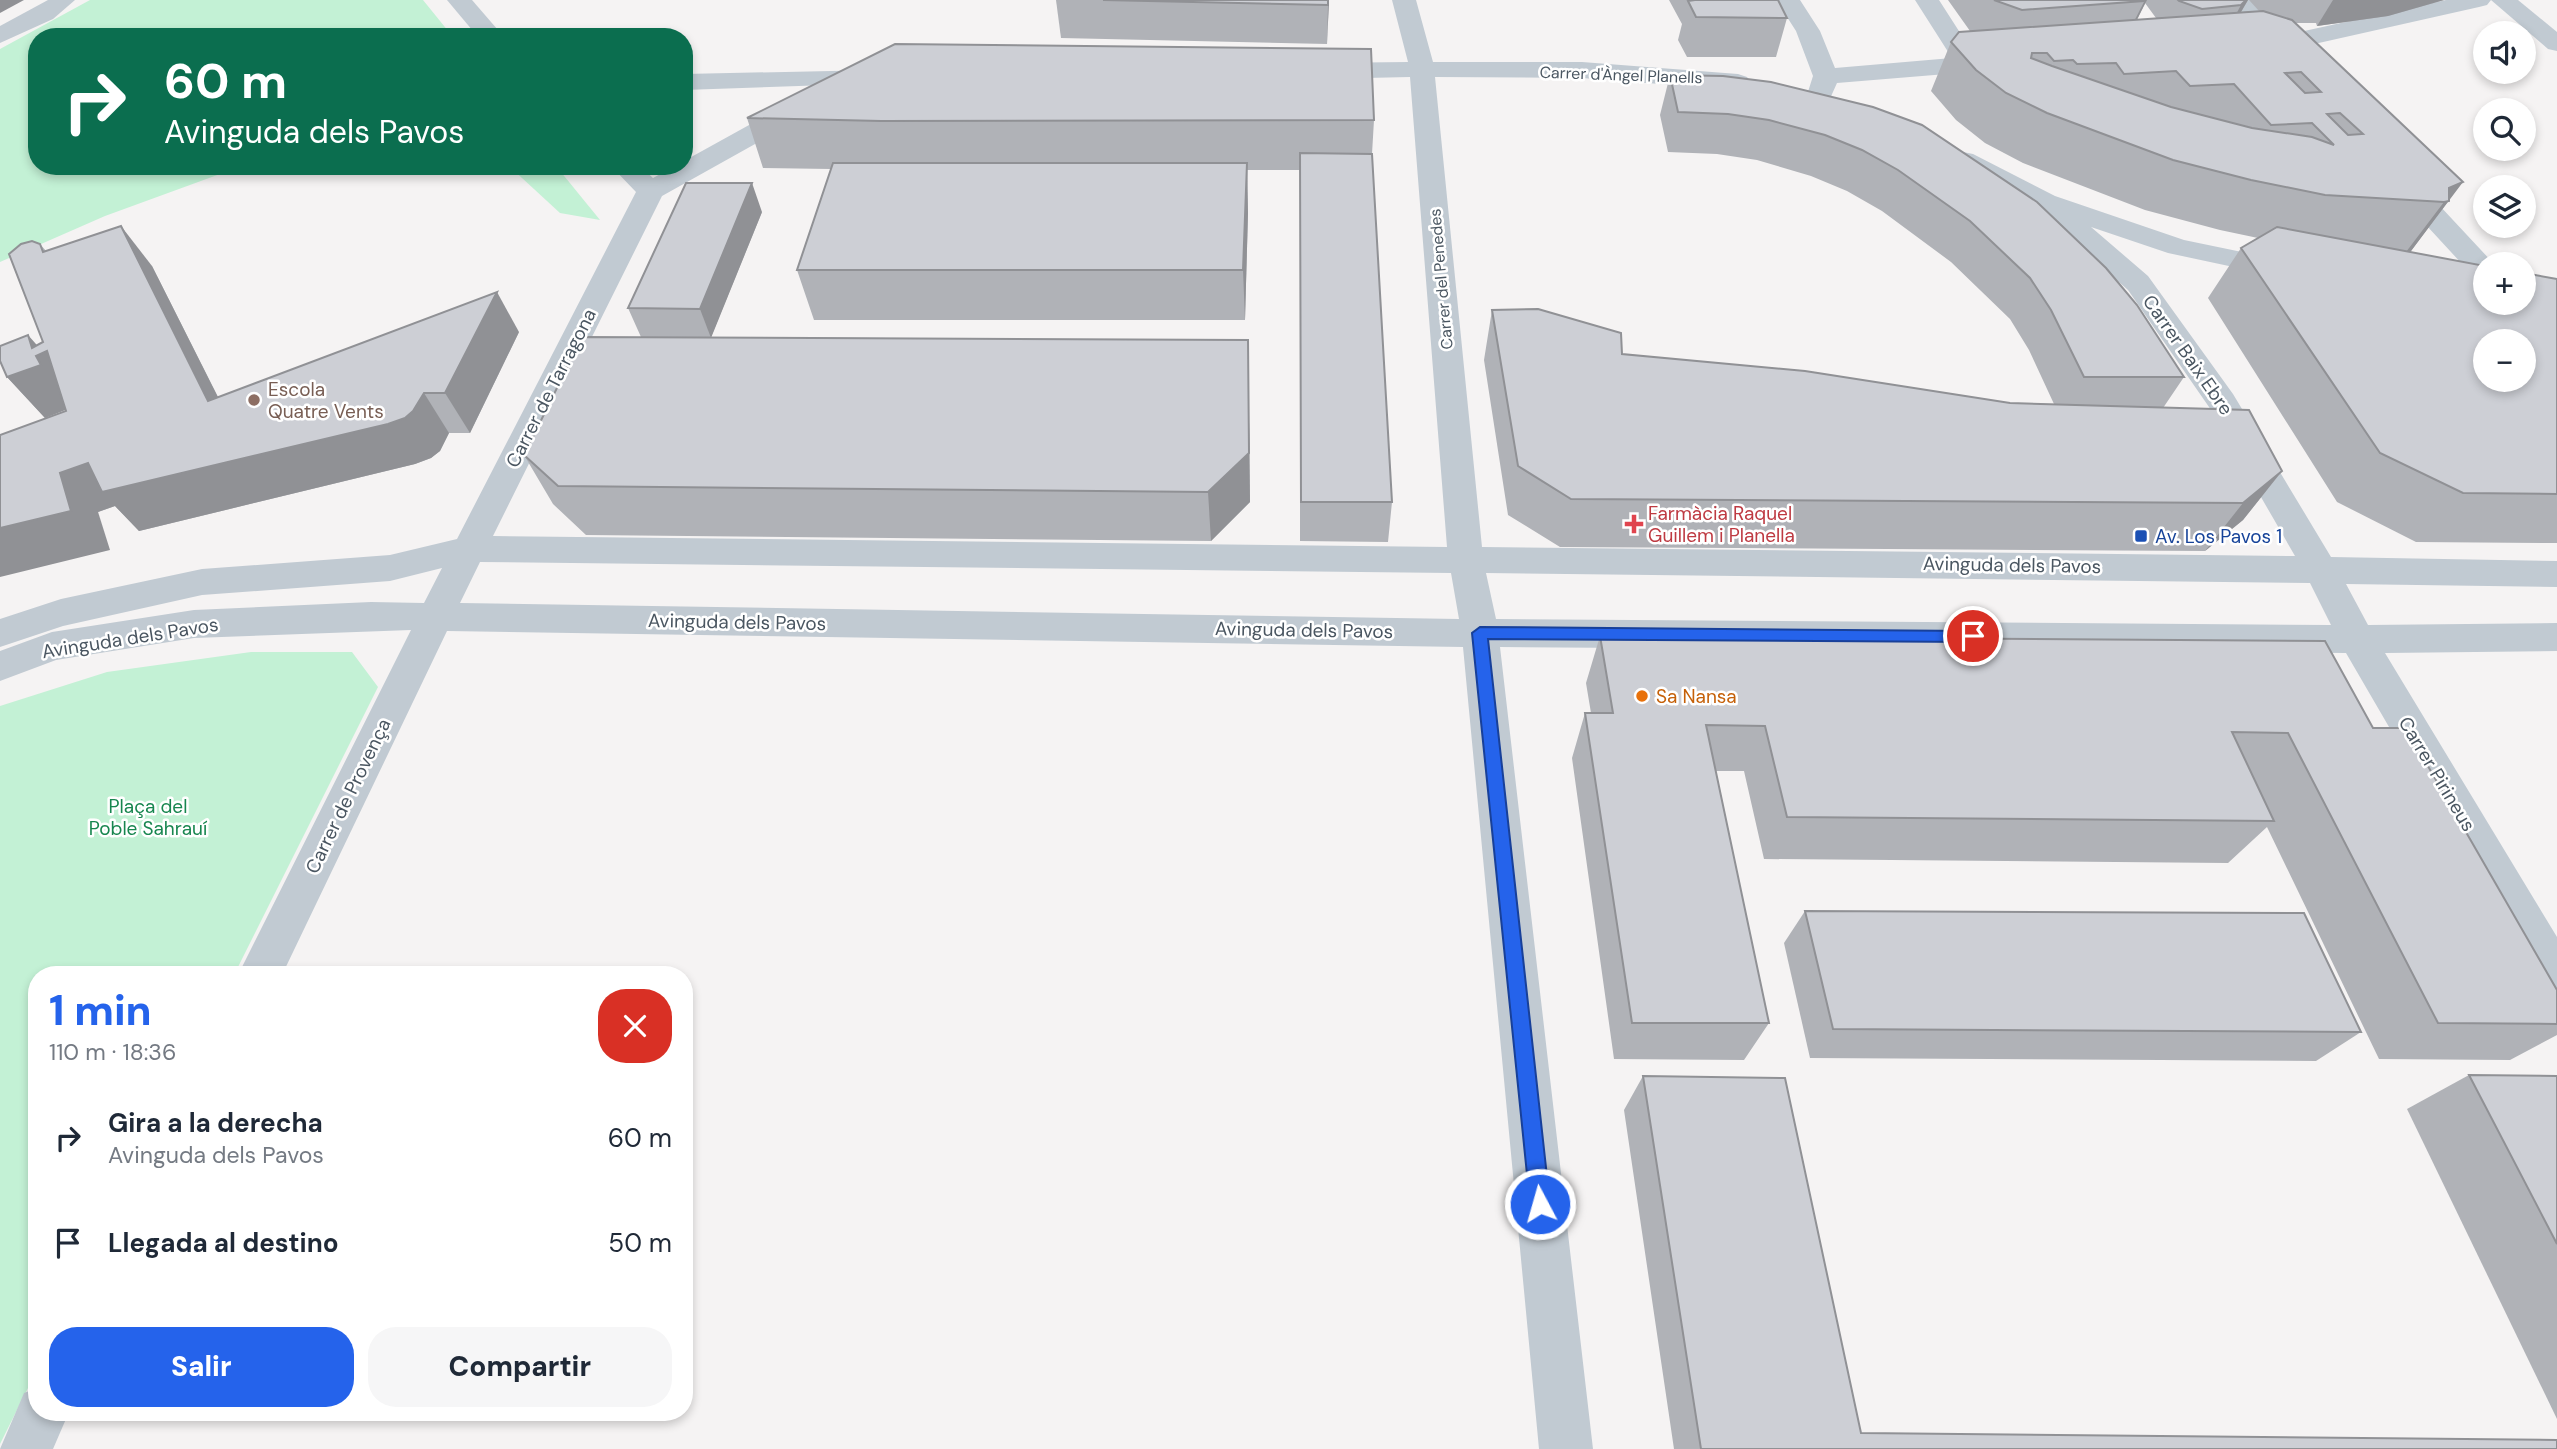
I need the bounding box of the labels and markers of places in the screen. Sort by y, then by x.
place label: Escola Quatre Vents [268,377,384,424]
marker: Escola Quatre Vents [246,392,262,408]
place label: Farmàcia Raquel Guillem i Planella [1648,501,1795,548]
marker: Farmàcia Raquel Guillem i Planella [1626,516,1642,532]
place label: Av. Los Pavos 1 [2155,524,2282,549]
marker: Av. Los Pavos 1 [2133,528,2149,544]
pin [1943,606,2003,666]
place label: Sa Nansa [1656,684,1737,709]
marker: Sa Nansa [1634,688,1650,704]

